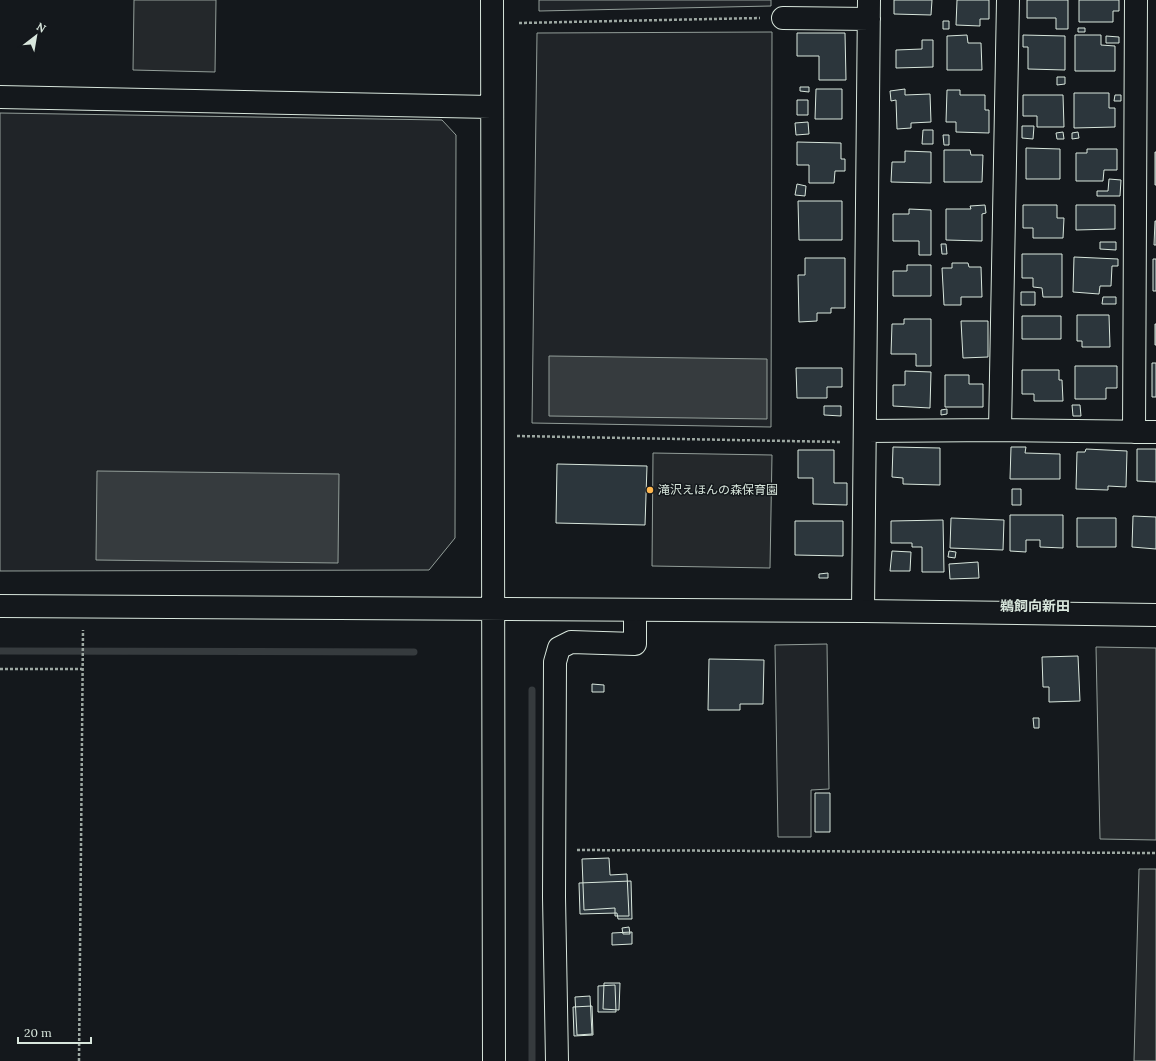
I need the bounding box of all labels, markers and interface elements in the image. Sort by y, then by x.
north arrow [16,16,56,56]
text: N [34,19,49,36]
place label: 滝沢えほんの森保育園 [658,482,778,497]
marker: 滝沢えほんの森保育園 [645,485,655,495]
district label: 鵜飼向新田 [1000,597,1070,615]
scale bar [18,1019,91,1045]
text: 20 m [24,1025,52,1040]

